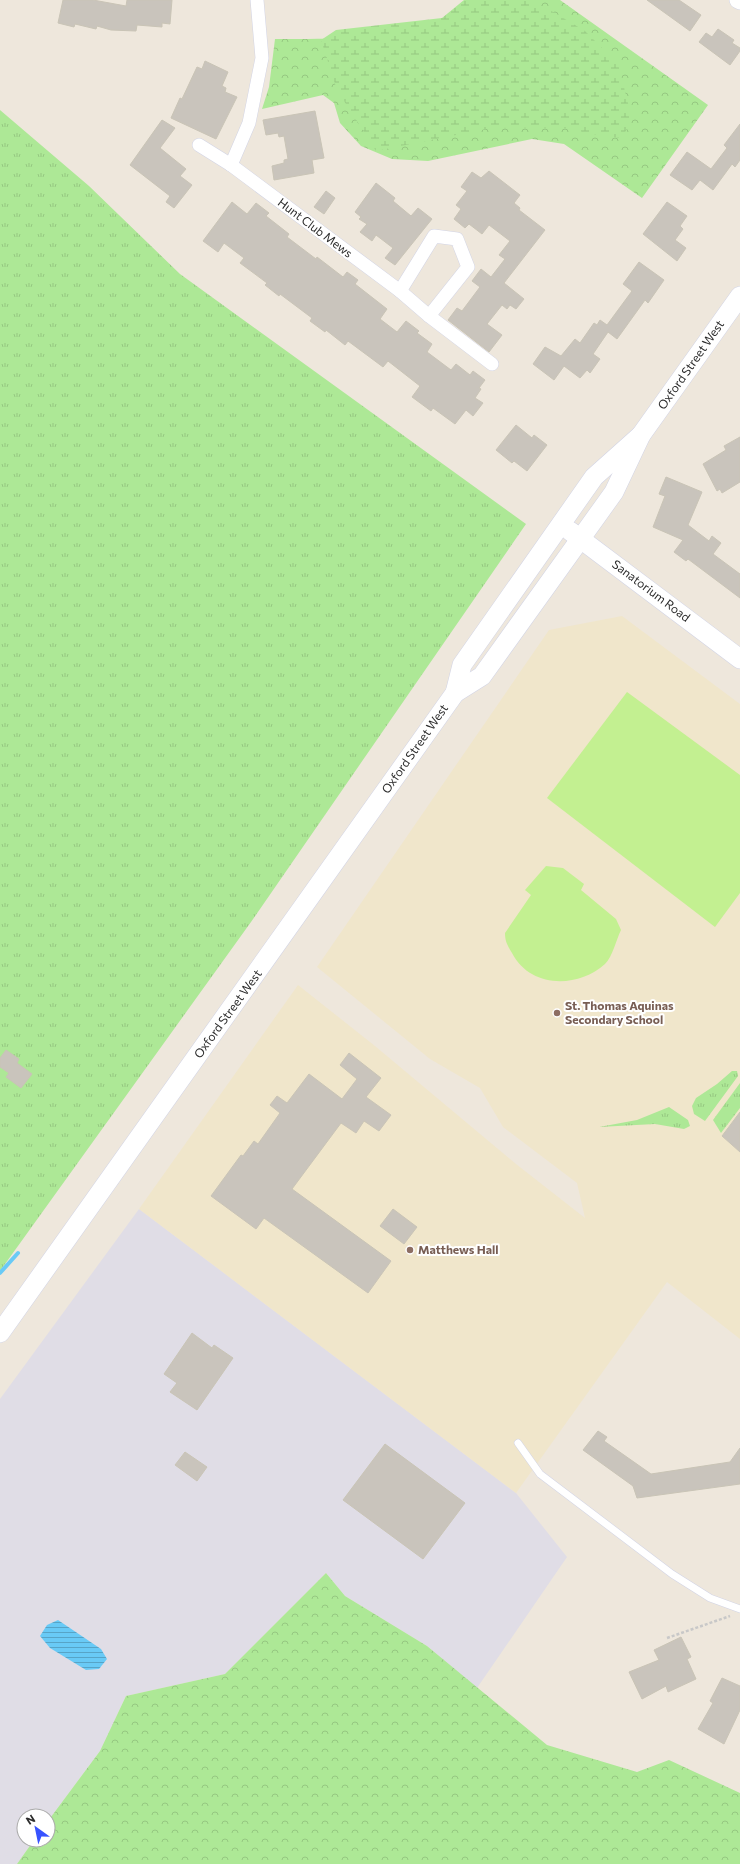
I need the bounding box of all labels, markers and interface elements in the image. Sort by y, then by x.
street label: Hunt Club Mews [276,195,356,260]
street label: Oxford Street West [654,317,726,412]
street label: Sanatorium Road [610,556,693,624]
street label: Oxford Street West [378,701,450,796]
street label: Oxford Street West [190,966,264,1060]
place label: St. Thomas Aquinas Secondary School [565,998,674,1026]
marker: St. Thomas Aquinas Secondary School [552,1008,562,1018]
place label: Matthews Hall [418,1242,499,1256]
marker: Matthews Hall [405,1245,415,1255]
north arrow [16,1808,56,1848]
text: N [23,1811,37,1827]

